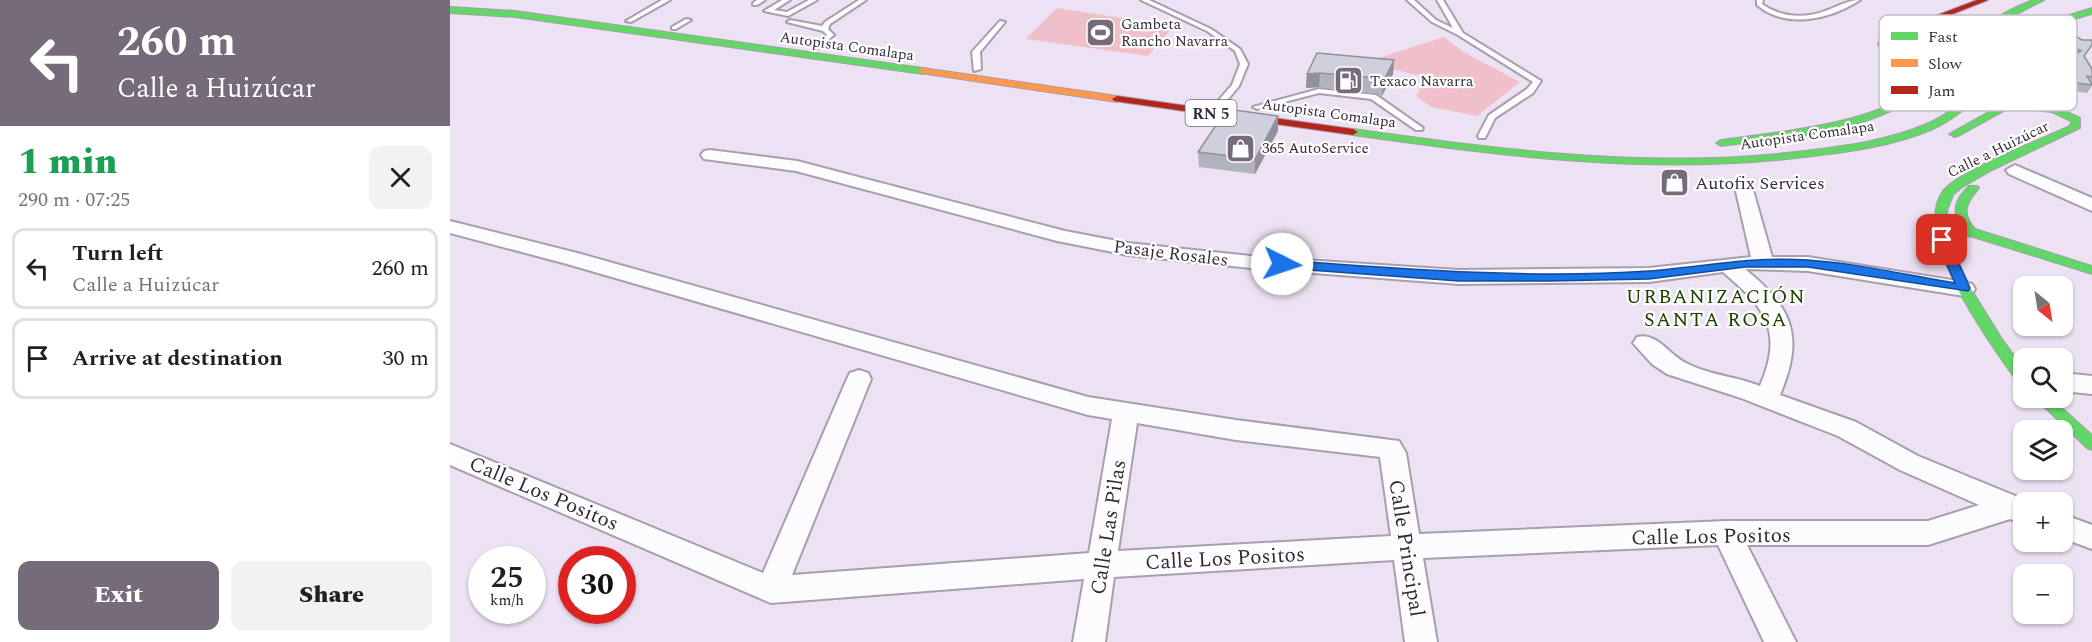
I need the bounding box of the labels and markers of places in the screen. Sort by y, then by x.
place label: Gambeta Rancho Navarra [1121,13,1229,53]
sports icon: Gambeta Rancho Navarra [1084,17,1116,49]
fuel station icon: Texaco Navarra [1333,65,1365,97]
place label: Texaco Navarra [1370,70,1474,93]
shop icon: 365 AutoService [1225,132,1257,164]
place label: 365 AutoService [1262,137,1369,160]
shop icon: Autofix Services [1658,167,1690,199]
place label: Autofix Services [1695,170,1825,197]
pin [1916,214,1967,265]

